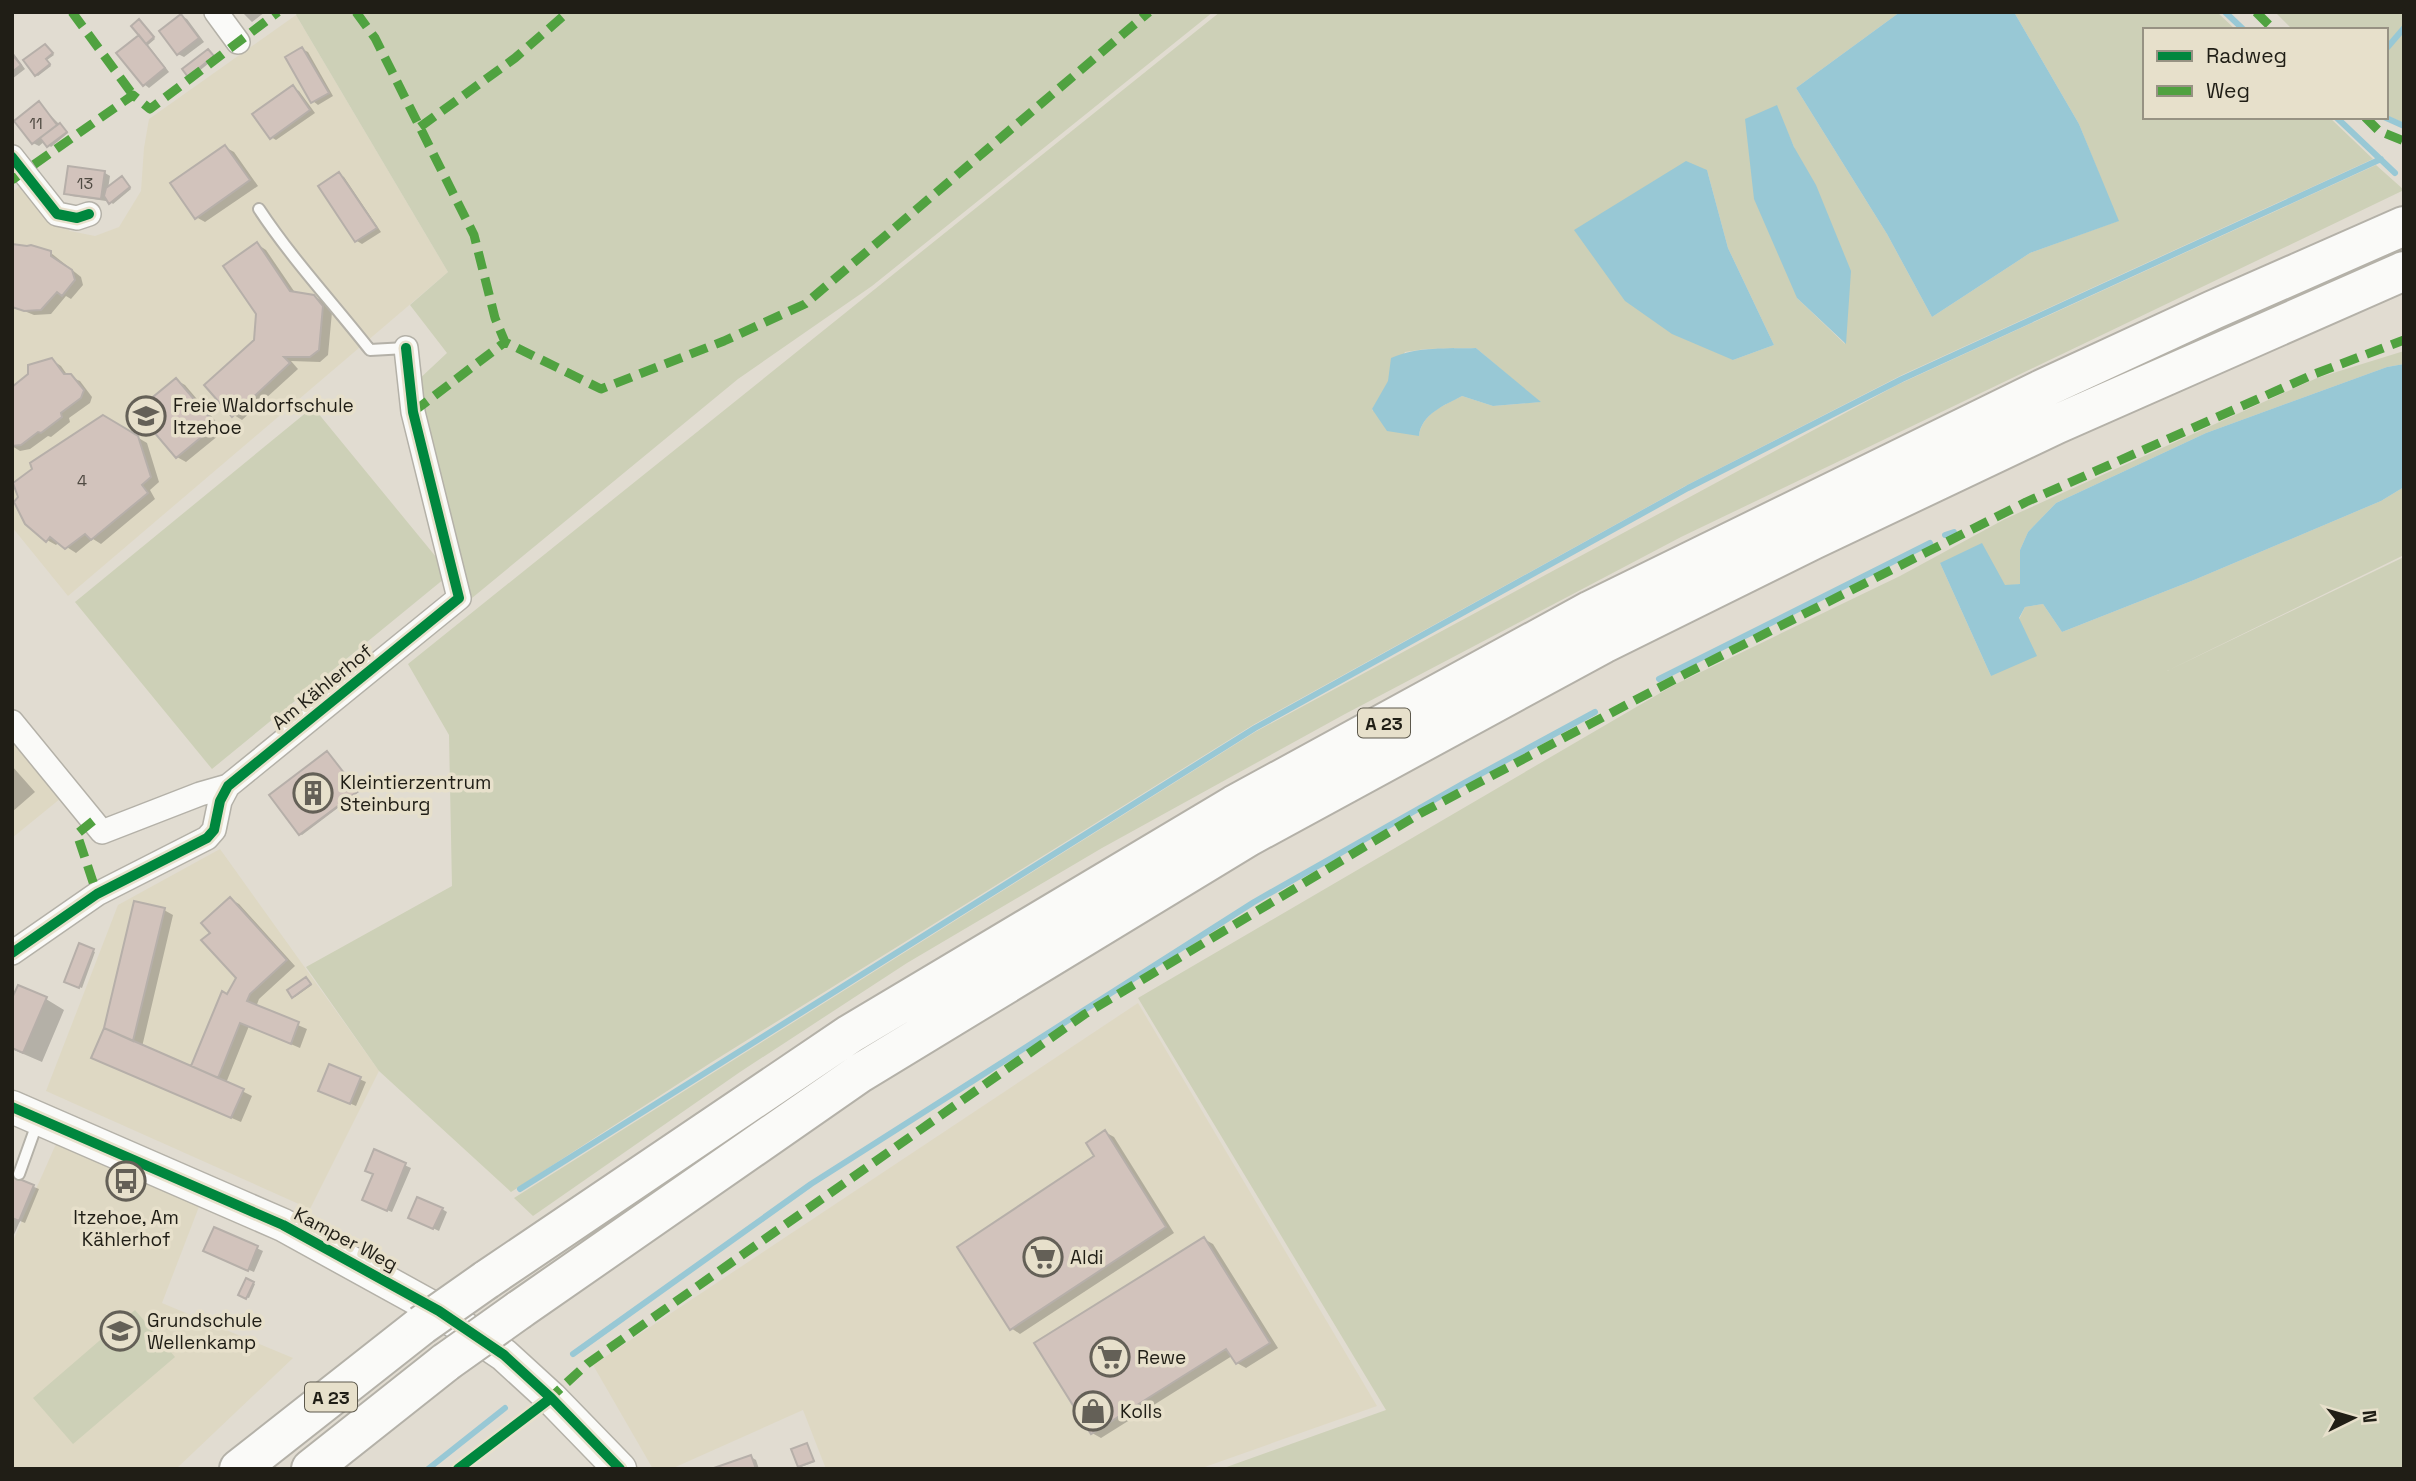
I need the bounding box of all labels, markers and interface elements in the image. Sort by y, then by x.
legend [2143,28,2388,119]
text: Radweg [2206,42,2287,69]
text: Weg [2206,77,2250,104]
house number: 11 [29,113,43,134]
house number: 13 [77,173,93,194]
place label: Freie Waldorfschule Itzehoe [173,393,354,440]
school or university icon: Freie Waldorfschule Itzehoe [125,395,167,437]
house number: 4 [77,470,87,491]
street label: Am Kählerhof [267,639,377,735]
road number: A 23 [1358,708,1410,738]
place label: Kleintierzentrum Steinburg [340,770,491,817]
building icon: Kleintierzentrum Steinburg [292,772,334,814]
bus stop icon: Itzehoe, Am Kählerhof [105,1160,147,1202]
street label: Kamper Weg [290,1201,402,1277]
place label: Itzehoe, Am Kählerhof [73,1205,179,1252]
supermarket icon: Aldi [1022,1236,1064,1278]
place label: Aldi [1070,1245,1104,1270]
place label: Grundschule Wellenkamp [147,1308,263,1355]
school or university icon: Grundschule Wellenkamp [99,1310,141,1352]
supermarket icon: Rewe [1089,1336,1131,1378]
place label: Rewe [1137,1345,1186,1370]
road number: A 23 [305,1382,357,1412]
north arrow [2318,1383,2388,1453]
shop icon: Kolls [1072,1390,1114,1432]
place label: Kolls [1120,1399,1162,1424]
text: N [2356,1409,2382,1424]

